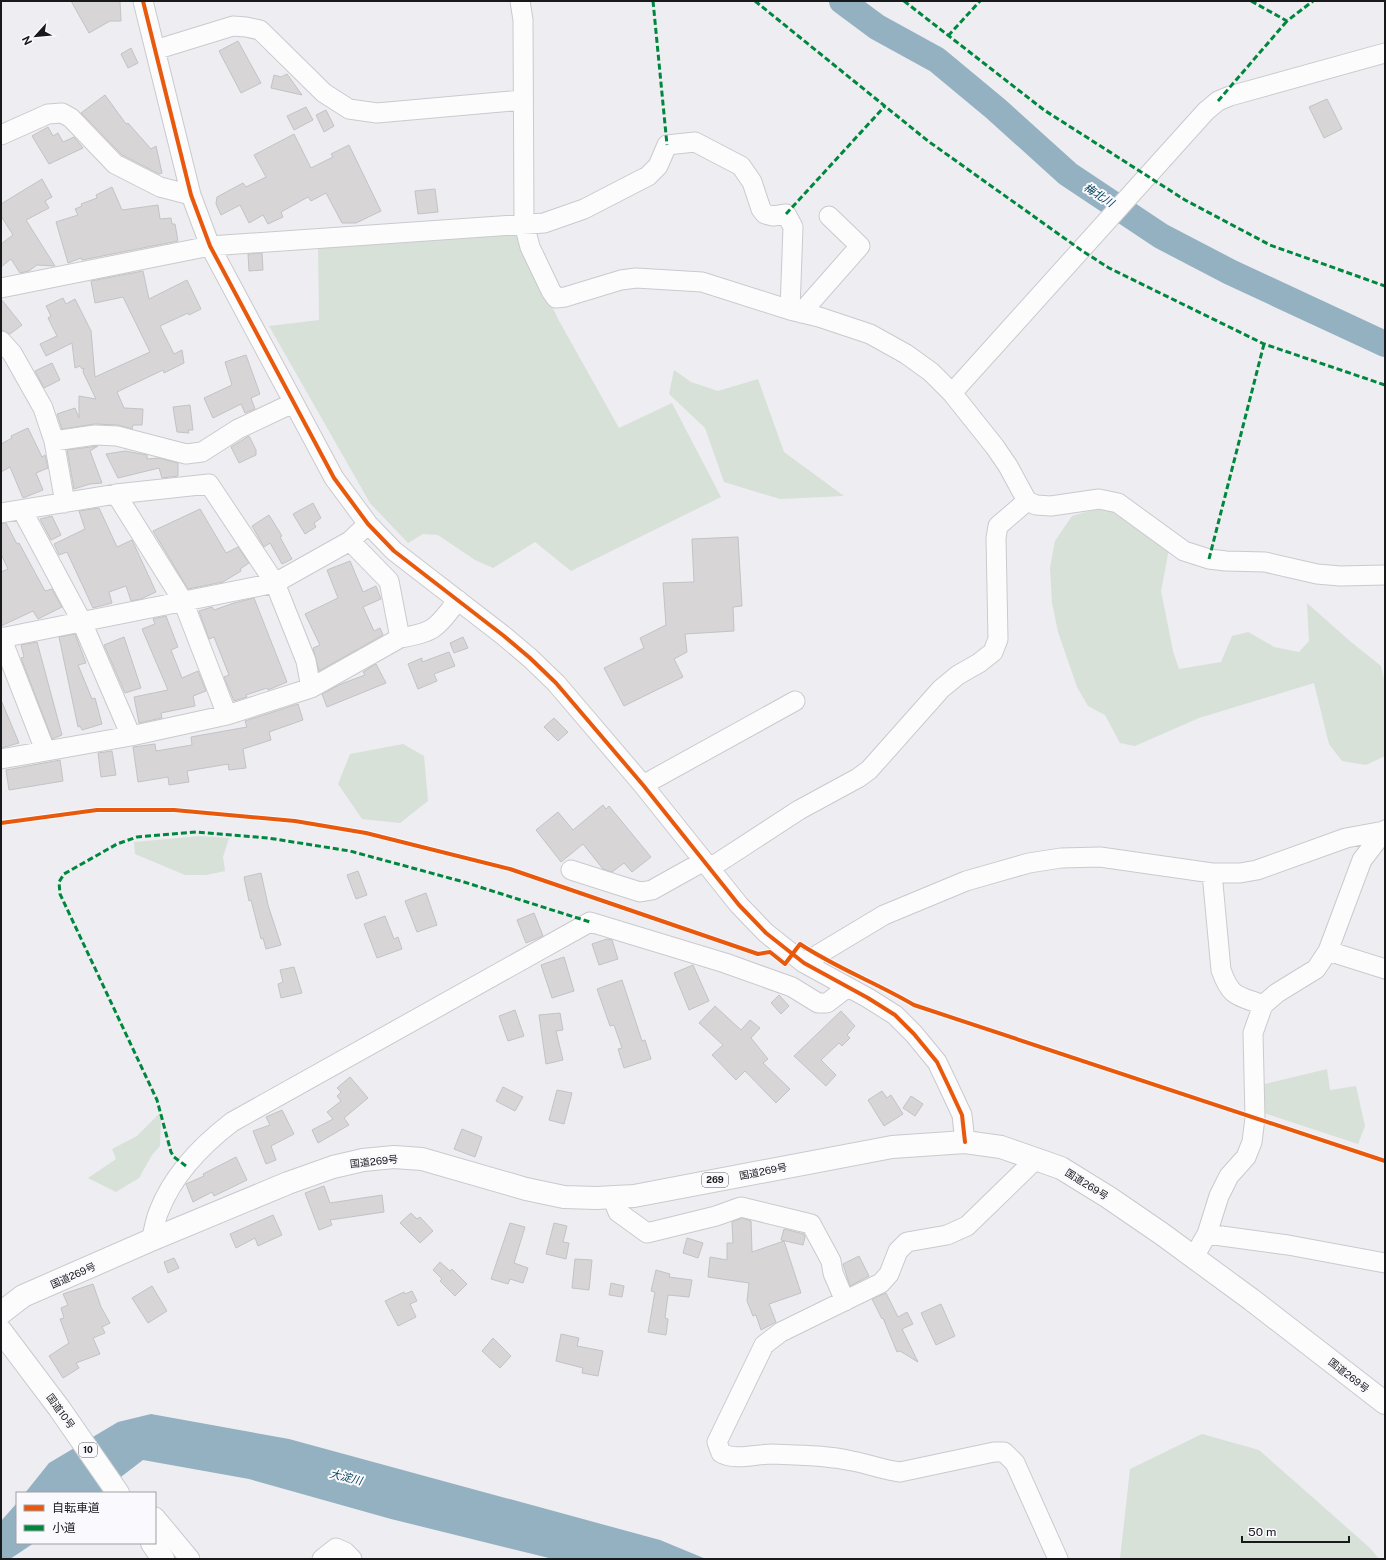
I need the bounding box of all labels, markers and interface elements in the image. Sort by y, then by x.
north arrow [16,16,56,56]
text: N [20,34,34,47]
water label: 梅北川 [1082,181,1117,210]
street label: 国道269号 [349,1153,399,1169]
street label: 国道269号 [738,1160,788,1182]
street label: 国道269号 [1063,1166,1111,1202]
road number: 269 [702,1173,728,1187]
street label: 国道269号 [48,1260,98,1290]
street label: 国道269号 [1326,1355,1372,1395]
street label: 国道10号 [44,1391,78,1431]
road number: 10 [79,1443,97,1457]
water label: 大淀川 [329,1467,364,1487]
legend [16,1492,156,1544]
text: 自転車道 [52,1501,100,1515]
scale bar [1242,1518,1349,1544]
text: 小道 [52,1521,76,1535]
text: 50 m [1248,1525,1276,1539]

